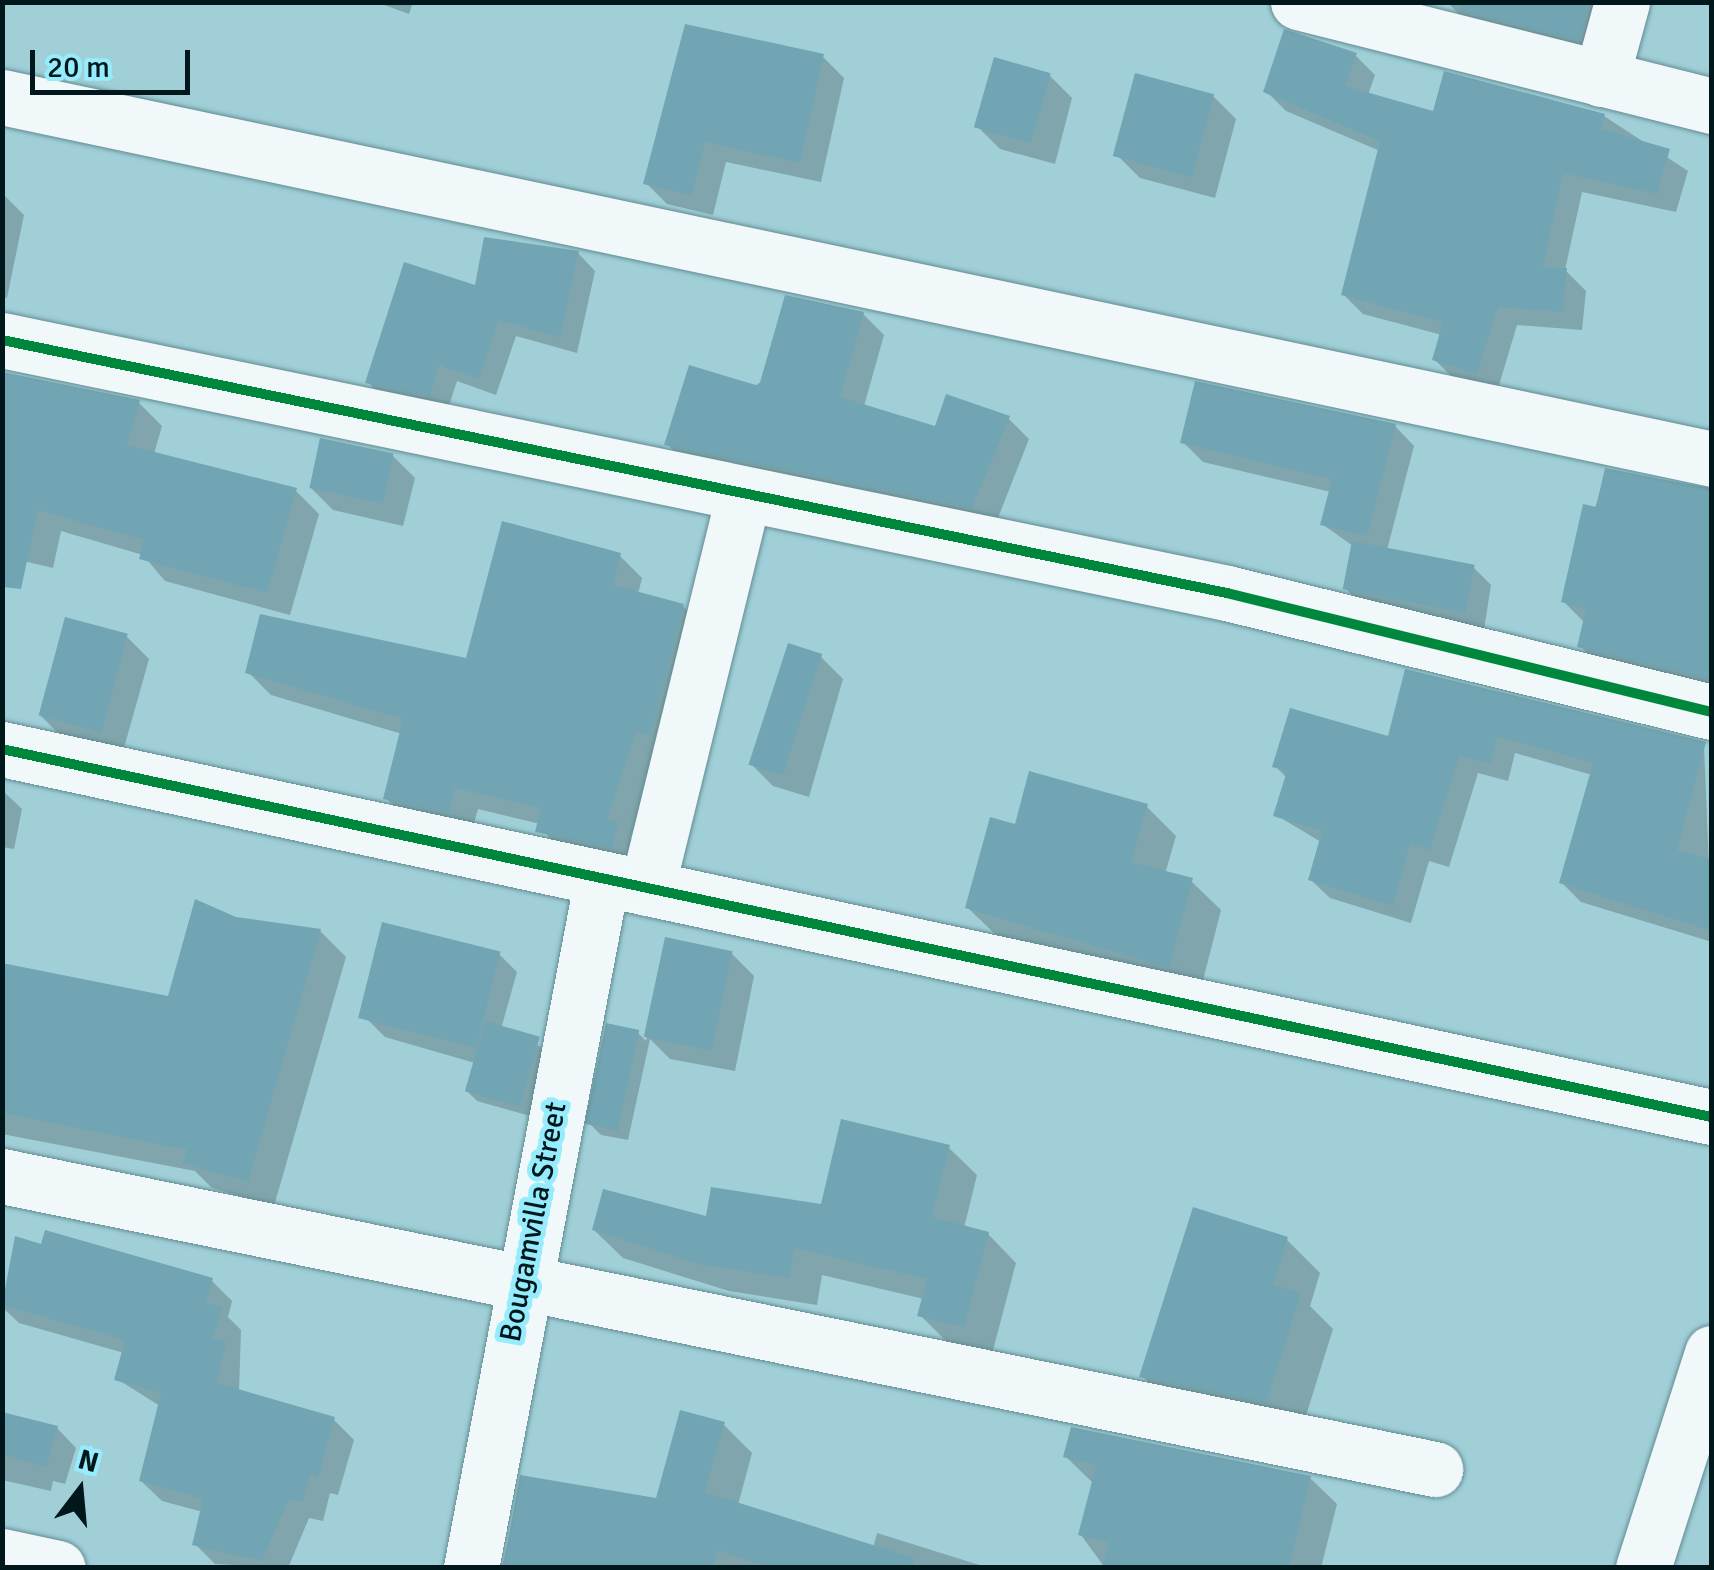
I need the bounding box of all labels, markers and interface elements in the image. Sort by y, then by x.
scale bar [35,30,195,92]
text: 20 m [47,49,110,86]
street label: Bougamvilla Street [493,1099,575,1345]
north arrow [30,1440,130,1540]
text: N [74,1442,102,1480]

